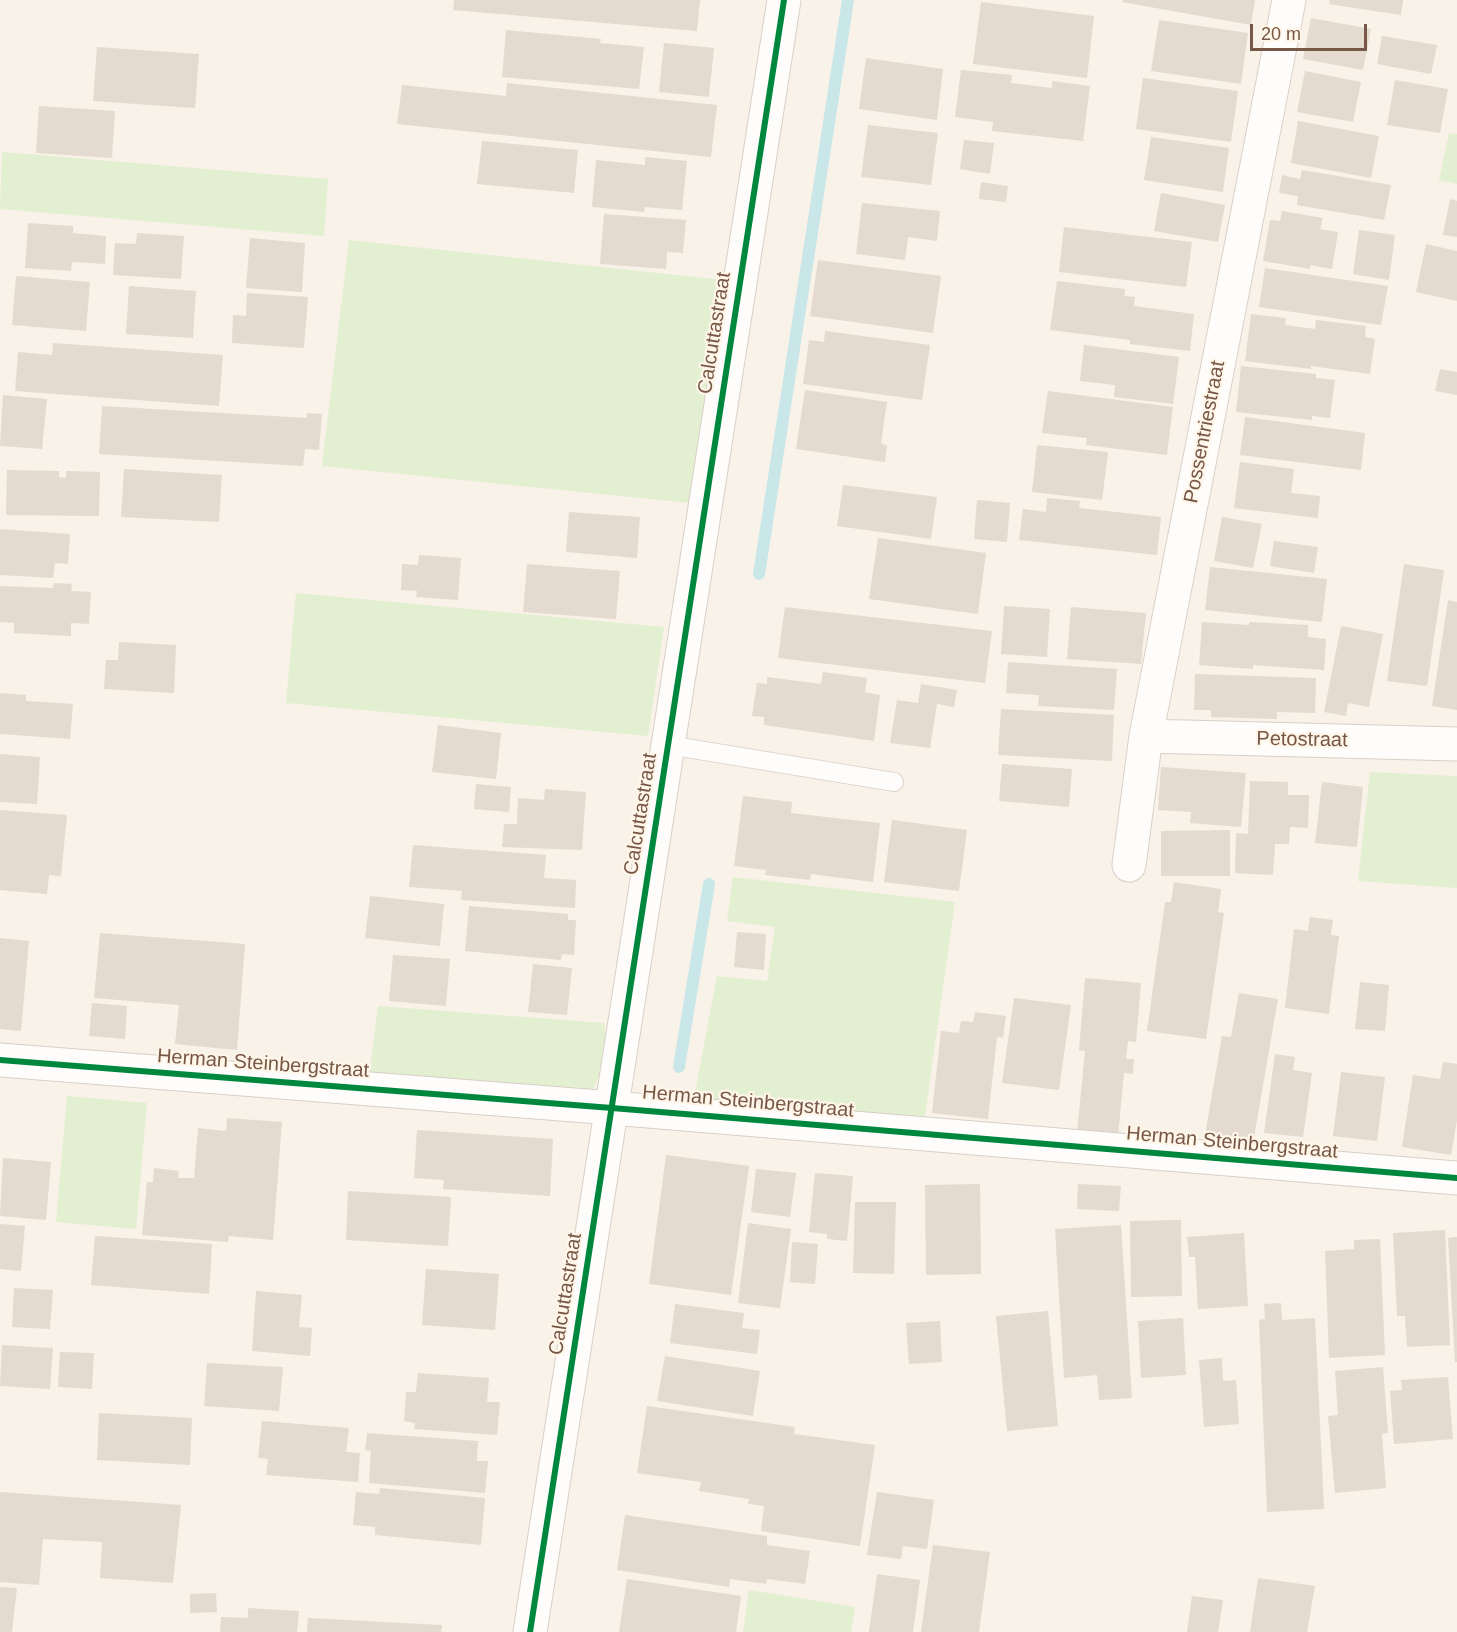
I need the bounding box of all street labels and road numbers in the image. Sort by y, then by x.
street label: Calcuttastraat [693,270,737,396]
street label: Possentriestraat [1179,359,1231,505]
street label: Petostraat [1256,727,1348,753]
street label: Calcuttastraat [619,751,663,877]
street label: Herman Steinbergstraat [156,1045,370,1083]
street label: Herman Steinbergstraat [641,1081,855,1123]
street label: Herman Steinbergstraat [1125,1122,1339,1164]
street label: Calcuttastraat [544,1231,588,1357]

